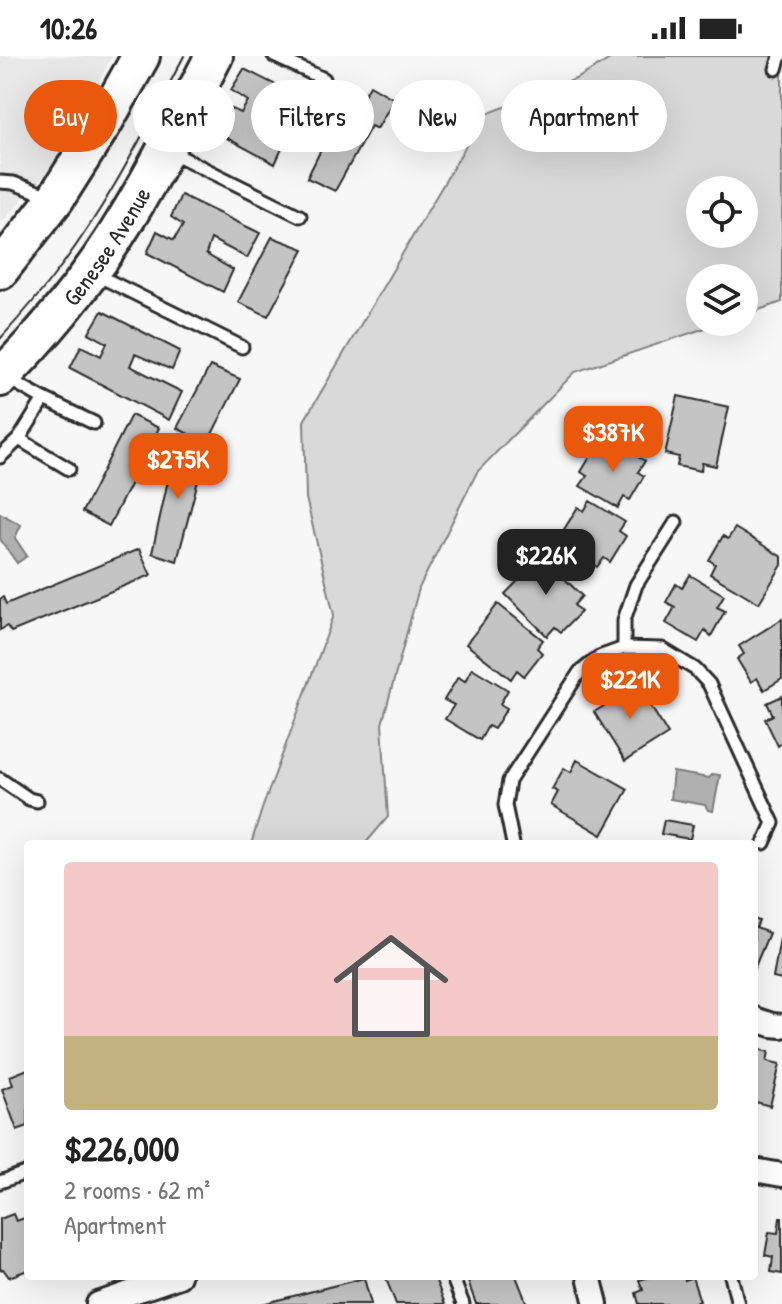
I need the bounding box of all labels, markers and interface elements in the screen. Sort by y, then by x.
text: 10:26 [40,8,97,48]
chip: Buy [24,80,117,152]
chip: Rent [133,80,235,152]
chip: Filters [251,80,374,152]
chip: New [390,80,485,152]
chip: Apartment [501,80,667,152]
map controls [686,176,758,336]
button: locate [686,176,758,248]
street label: Genesee Avenue [55,181,158,312]
button: layers [686,264,758,336]
pin: $387K [557,406,669,474]
text: $387K [582,414,644,449]
pin: $275K [122,433,234,501]
text: $275K [147,441,209,476]
pin: $226K [490,529,602,597]
text: $226K [515,537,577,572]
pin: $221K [574,653,686,721]
text: $221K [600,661,660,696]
icon: home [319,914,463,1058]
text: $226,000 [64,1126,179,1172]
text: 2 rooms · 62 m² [64,1172,210,1207]
text: Apartment [64,1207,166,1242]

